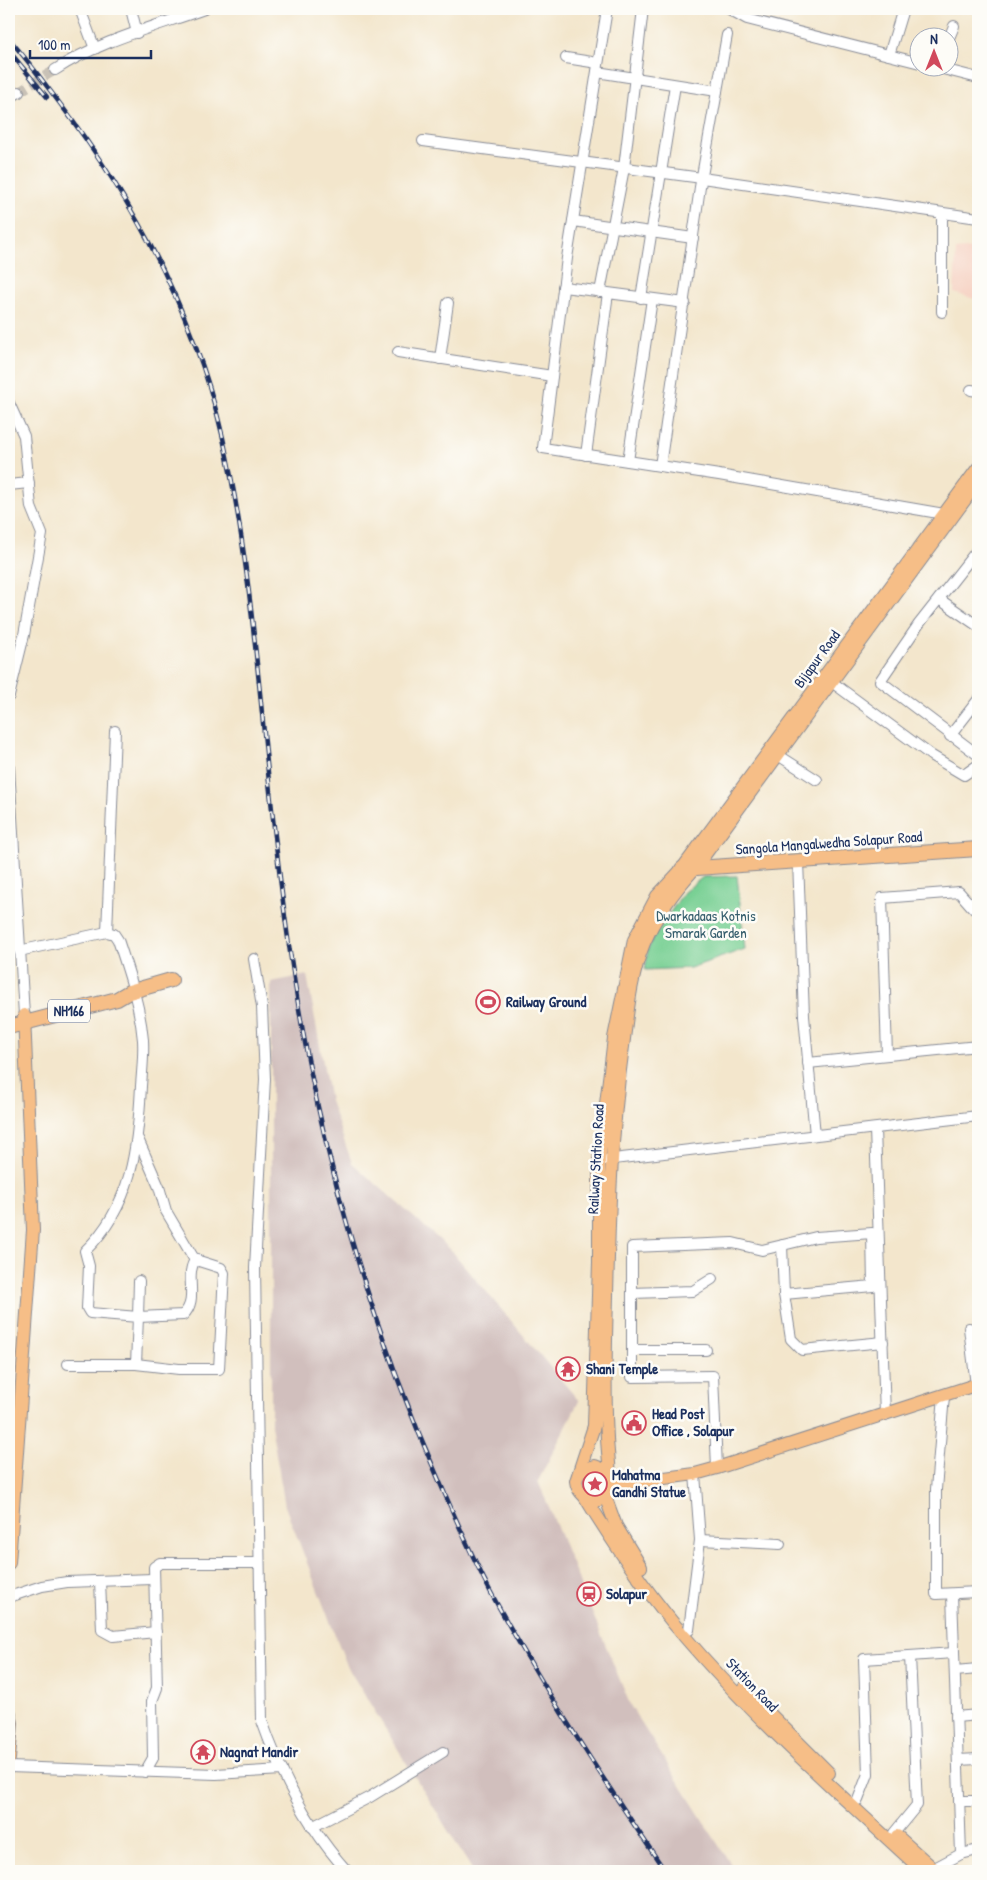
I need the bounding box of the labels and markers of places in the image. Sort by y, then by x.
sports icon: Railway Ground [475,989,501,1015]
place label: Railway Ground [506,991,586,1013]
temple icon: Shani Temple [555,1356,581,1382]
place label: Shani Temple [586,1358,658,1380]
place label: Head Post Office , Solapur [652,1403,735,1442]
public building icon: Head Post Office , Solapur [621,1410,647,1436]
place label: Mahatma Gandhi Statue [612,1464,686,1502]
place icon: Mahatma Gandhi Statue [582,1471,608,1497]
station icon: Solapur [576,1581,602,1607]
place label: Solapur [606,1583,647,1605]
temple icon: Nagnat Mandir [190,1739,216,1765]
place label: Nagnat Mandir [220,1741,299,1763]

